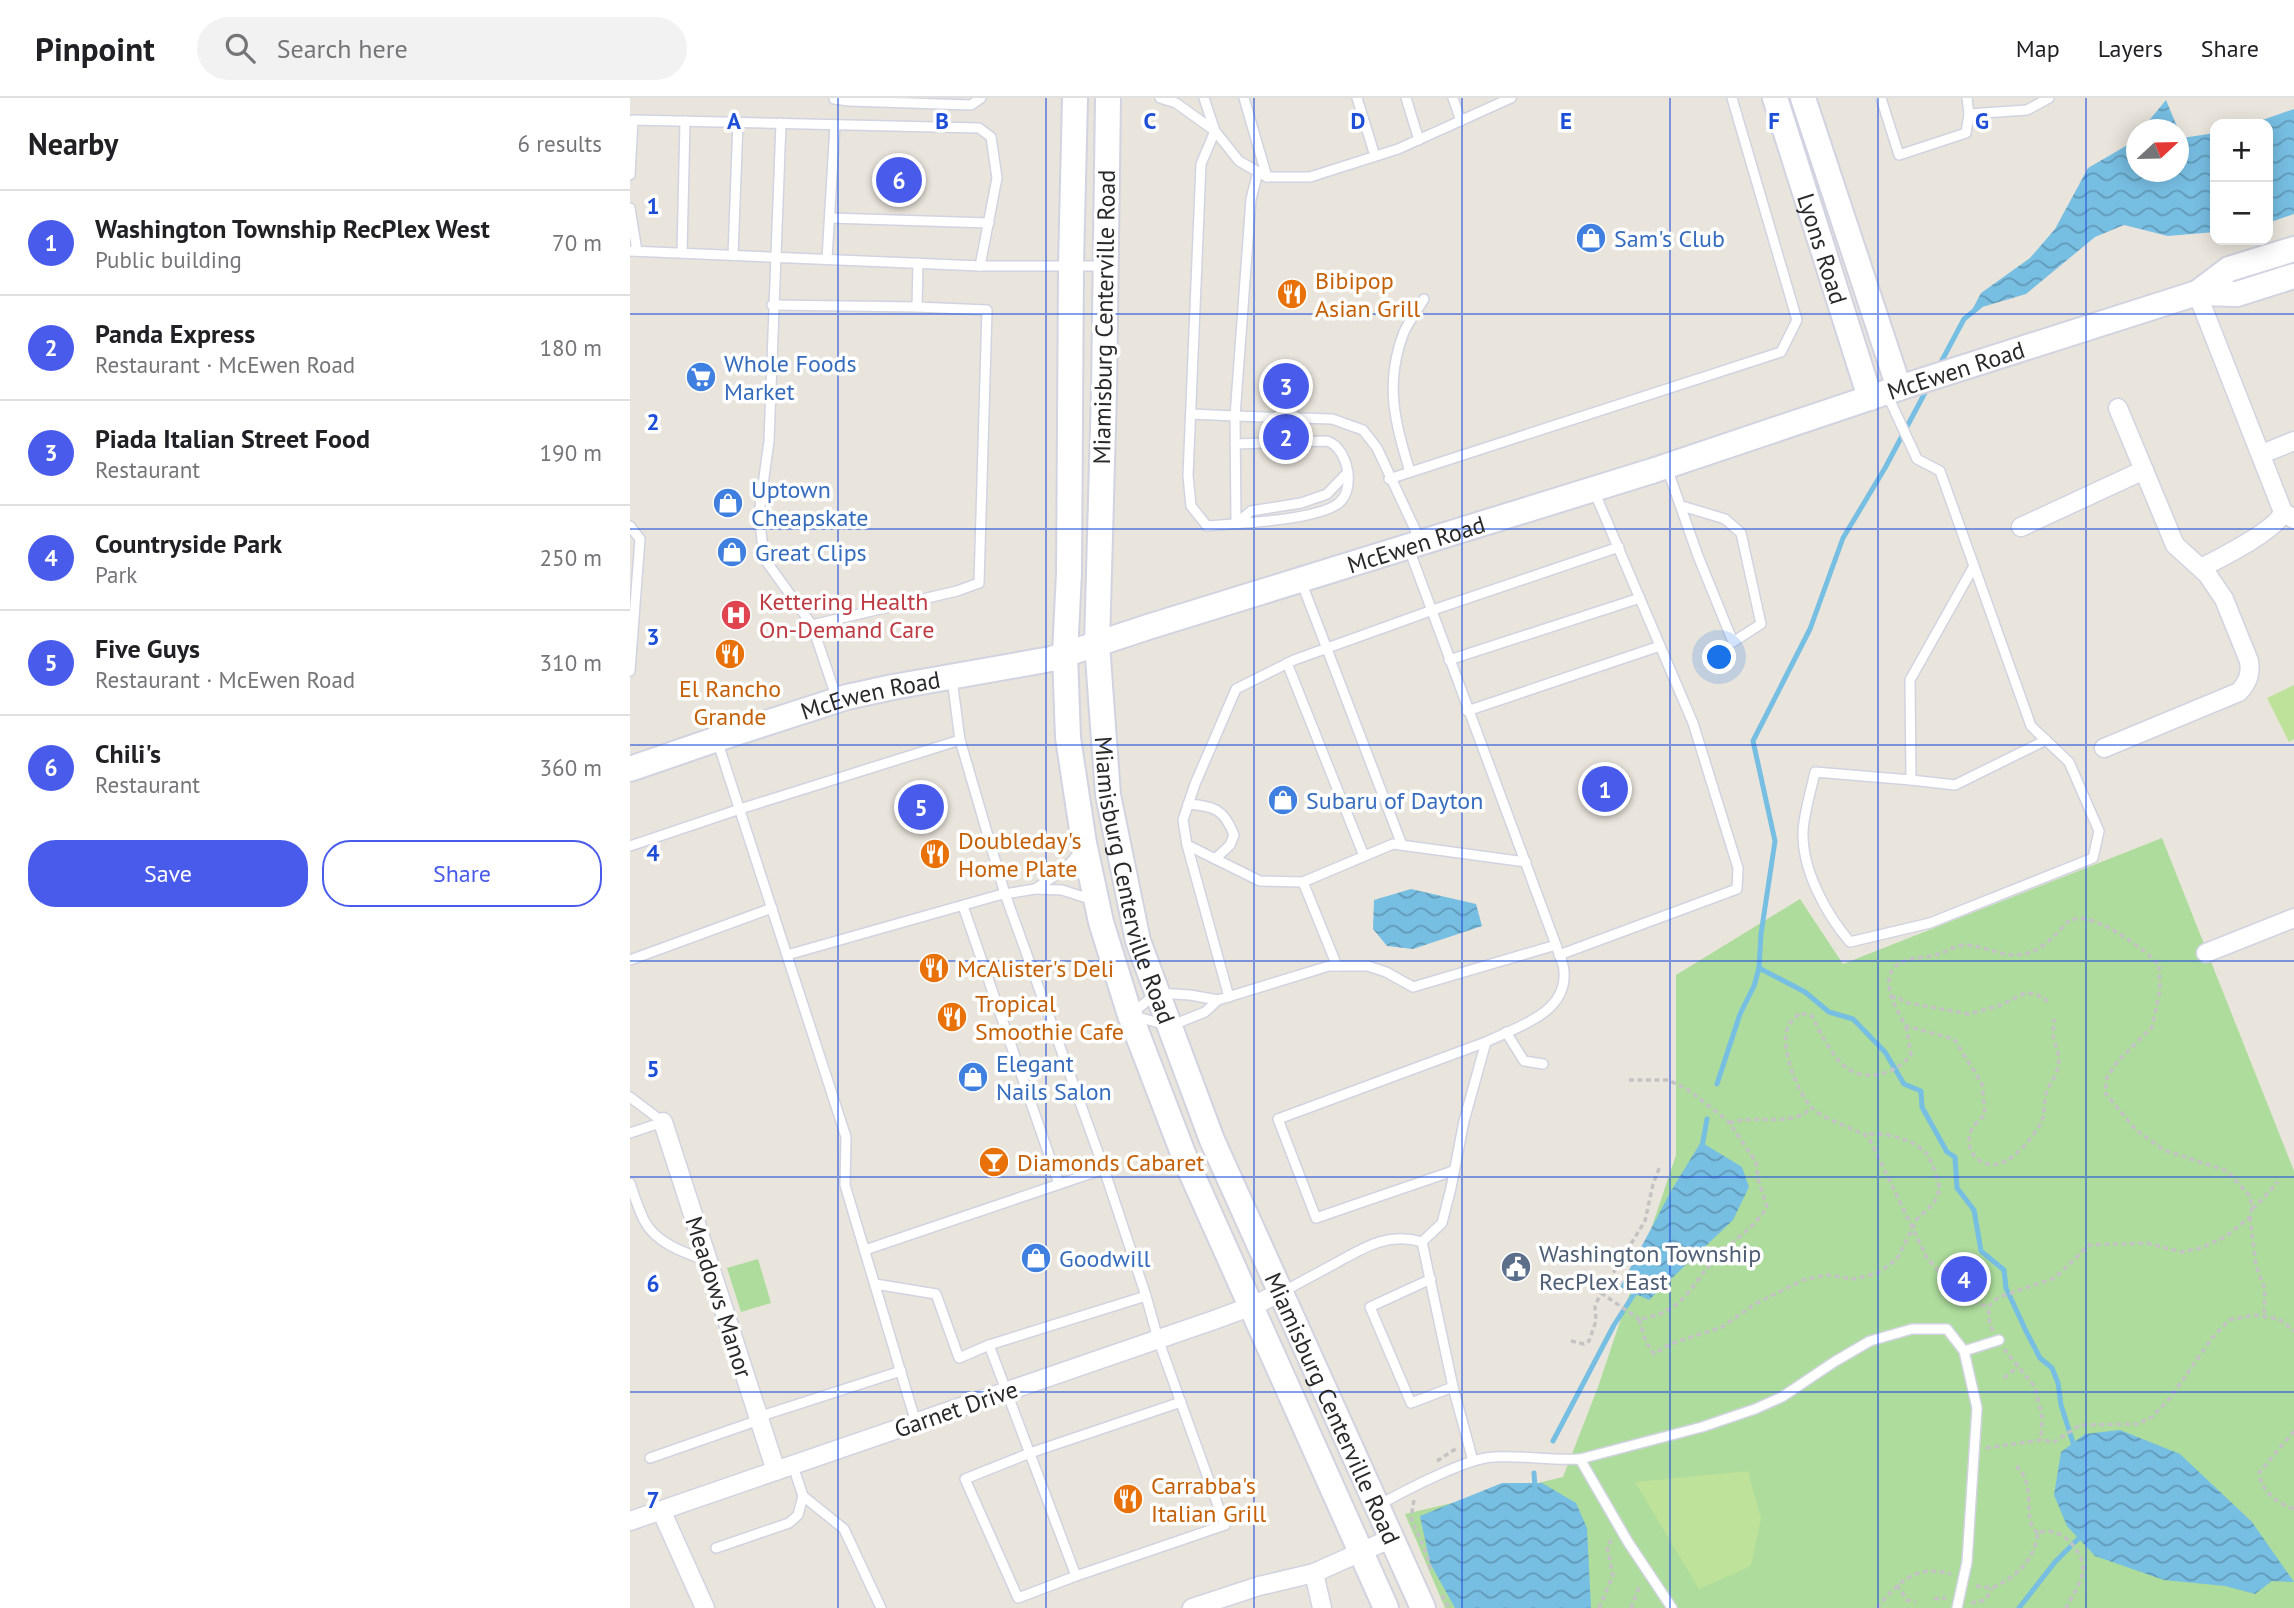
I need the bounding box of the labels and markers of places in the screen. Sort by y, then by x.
pin: 6 [876,154,922,206]
shop icon: Sam's Club [1574,221,1608,255]
place label: Sam's Club [1614,223,1725,254]
place label: Bibipop Asian Grill [1315,265,1420,324]
restaurant icon: Bibipop Asian Grill [1275,277,1309,311]
place label: Whole Foods Market [724,348,857,407]
supermarket icon: Whole Foods Market [684,360,718,394]
pin: 3 [1263,360,1309,412]
pin: 2 [1263,411,1309,463]
place label: Uptown Cheapskate [751,474,868,533]
shop icon: Uptown Cheapskate [711,486,745,520]
shop icon: Great Clips [715,535,749,569]
place label: Great Clips [755,537,867,568]
place label: Kettering Health On-Demand Care [759,586,934,645]
hospital icon: Kettering Health On-Demand Care [719,598,753,632]
restaurant icon: El Rancho Grande [713,637,747,671]
place label: El Rancho Grande [679,673,781,732]
pin: 1 [1582,763,1628,815]
pin: 5 [898,781,944,833]
shop icon: Subaru of Dayton [1266,783,1300,817]
place label: Subaru of Dayton [1306,785,1483,816]
place label: Doubleday's Home Plate [958,825,1082,884]
restaurant icon: Doubleday's Home Plate [918,837,952,871]
restaurant icon: McAlister's Deli [917,951,951,985]
place label: McAlister's Deli [957,953,1114,984]
place label: Tropical Smoothie Cafe [975,988,1124,1047]
restaurant icon: Tropical Smoothie Cafe [935,1000,969,1034]
place label: Elegant Nails Salon [996,1048,1112,1107]
shop icon: Elegant Nails Salon [956,1060,990,1094]
bar icon: Diamonds Cabaret [977,1145,1011,1179]
place label: Diamonds Cabaret [1017,1147,1205,1178]
place label: Washington Township RecPlex East [1539,1238,1761,1297]
shop icon: Goodwill [1019,1241,1053,1275]
place label: Goodwill [1059,1243,1150,1274]
public building icon: Washington Township RecPlex East [1499,1250,1533,1284]
pin: 4 [1941,1253,1987,1305]
place label: Carrabba's Italian Grill [1151,1470,1266,1529]
restaurant icon: Carrabba's Italian Grill [1111,1482,1145,1516]

